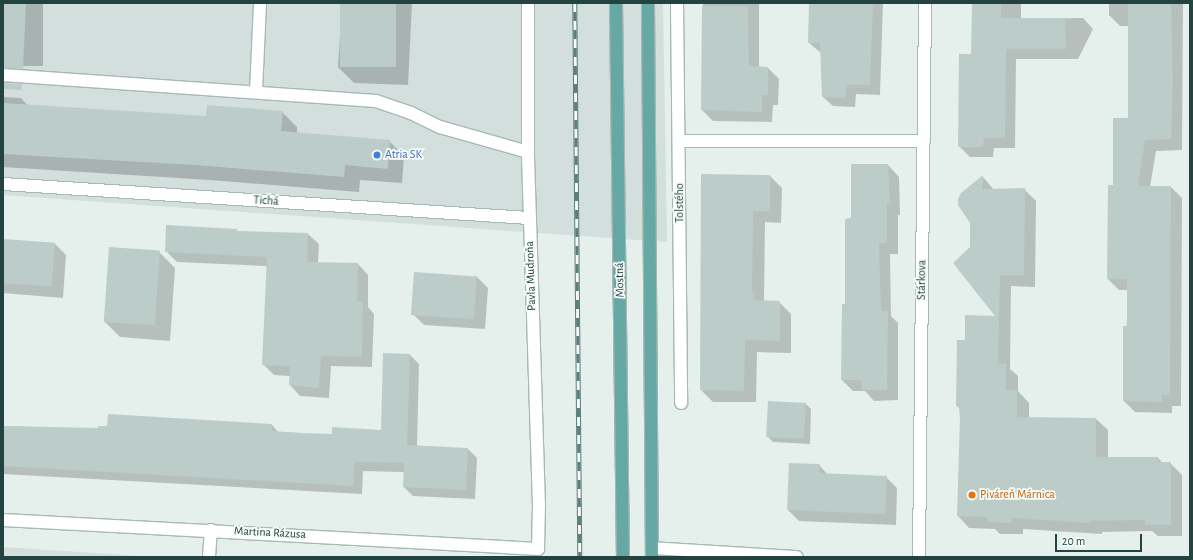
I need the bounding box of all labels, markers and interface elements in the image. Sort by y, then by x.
place label: Atria SK [385,148,422,162]
marker: Atria SK [372,150,382,160]
street label: Tolstého [673,183,687,223]
street label: Tichá [253,193,279,209]
street label: Pavla Mudroňa [523,241,539,311]
street label: Stárkova [914,260,930,300]
street label: Mostná [612,262,628,298]
place label: Piváreň Márnica [980,488,1055,502]
marker: Piváreň Márnica [967,490,977,500]
street label: Martina Rázusa [234,524,306,542]
scale bar [1057,526,1144,552]
text: 20 m [1062,535,1085,547]

